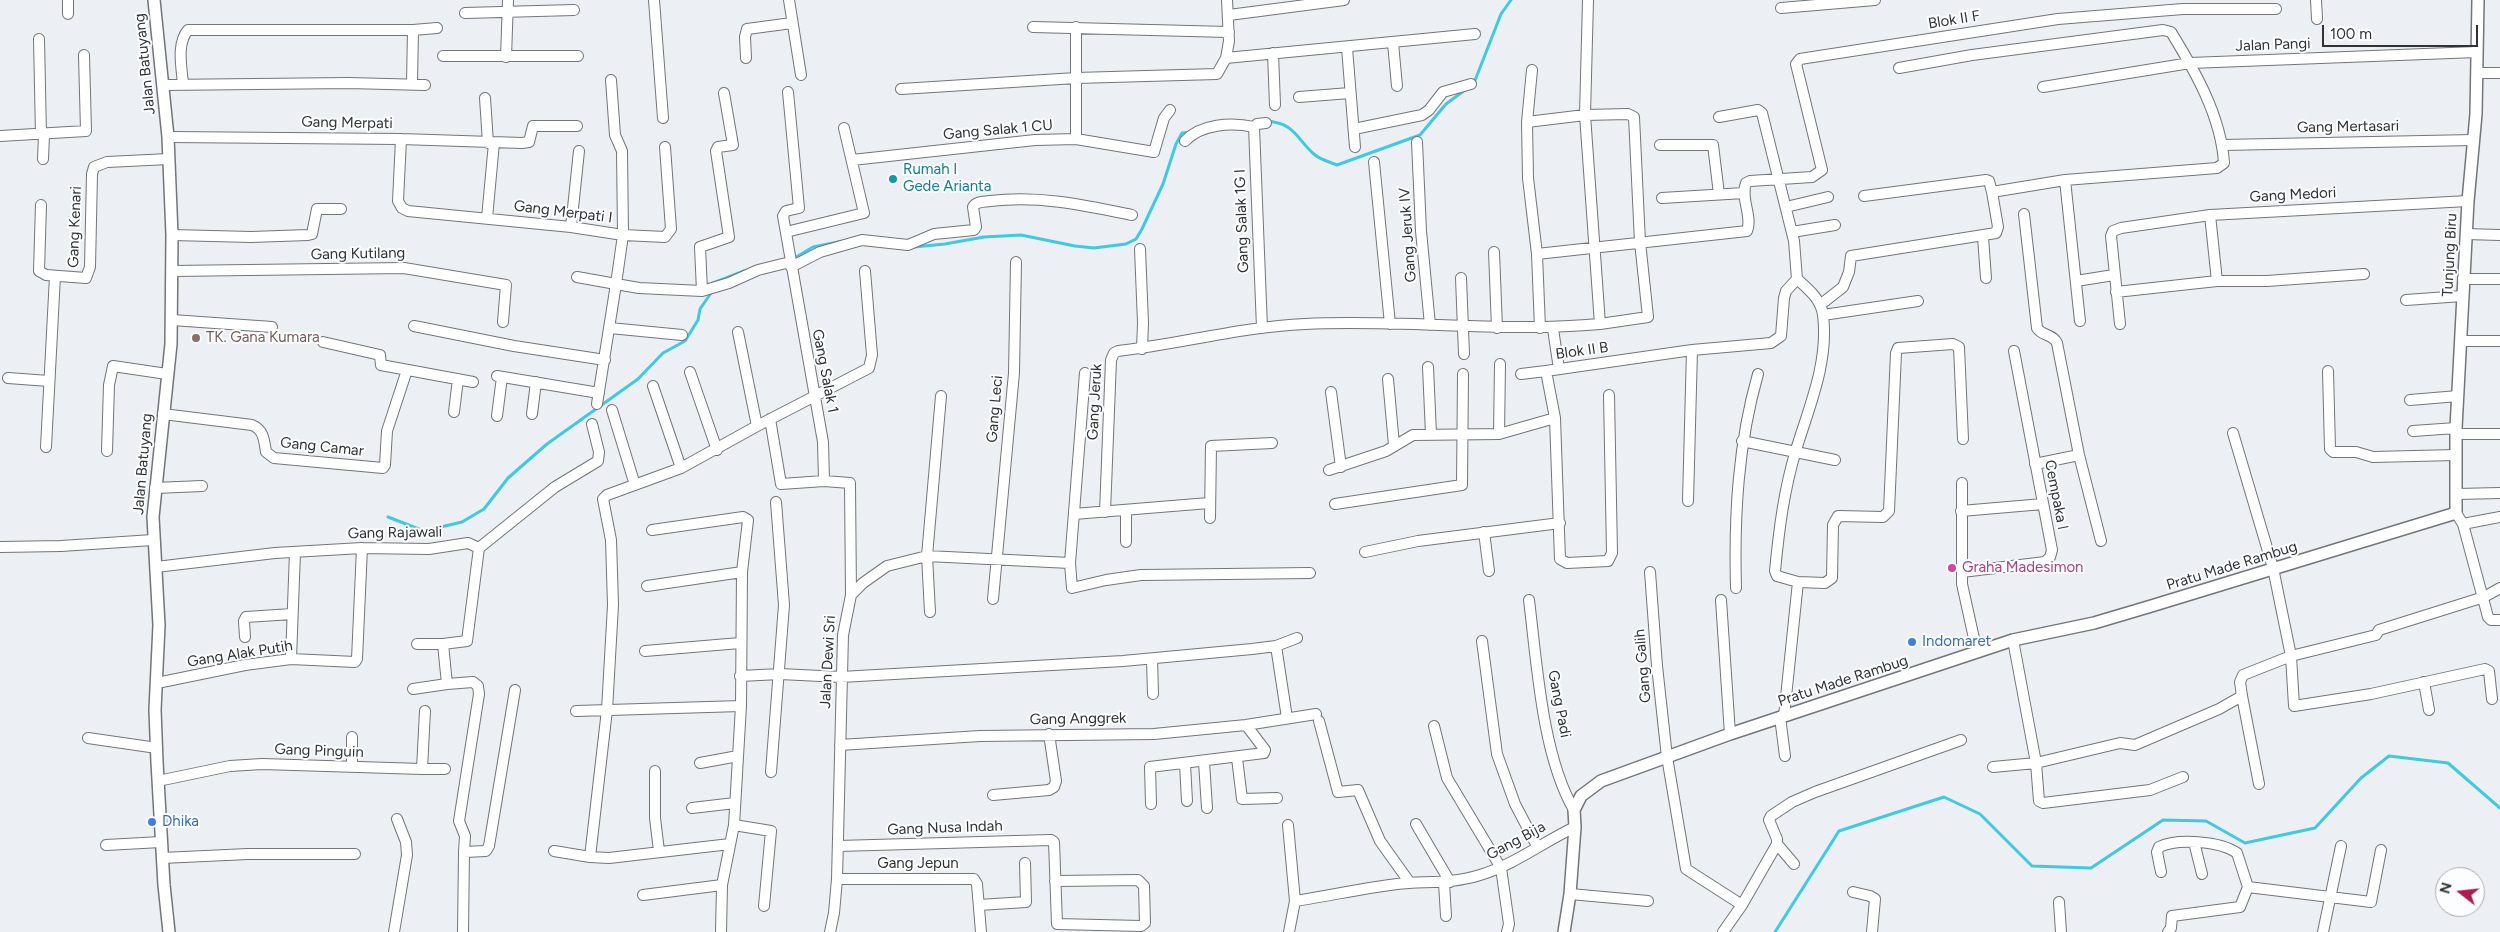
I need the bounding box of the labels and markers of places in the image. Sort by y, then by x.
place label: Rumah I Gede Arianta [903,161,991,196]
marker: Rumah I Gede Arianta [887,173,899,185]
place label: TK. Gana Kumara [206,329,320,347]
marker: TK. Gana Kumara [190,332,202,344]
place label: Graha Madesimon [1962,559,2083,577]
marker: Graha Madesimon [1946,562,1958,574]
place label: Indomaret [1922,633,1991,651]
marker: Indomaret [1906,636,1918,648]
place label: Dhika [162,813,199,831]
marker: Dhika [146,816,158,828]

